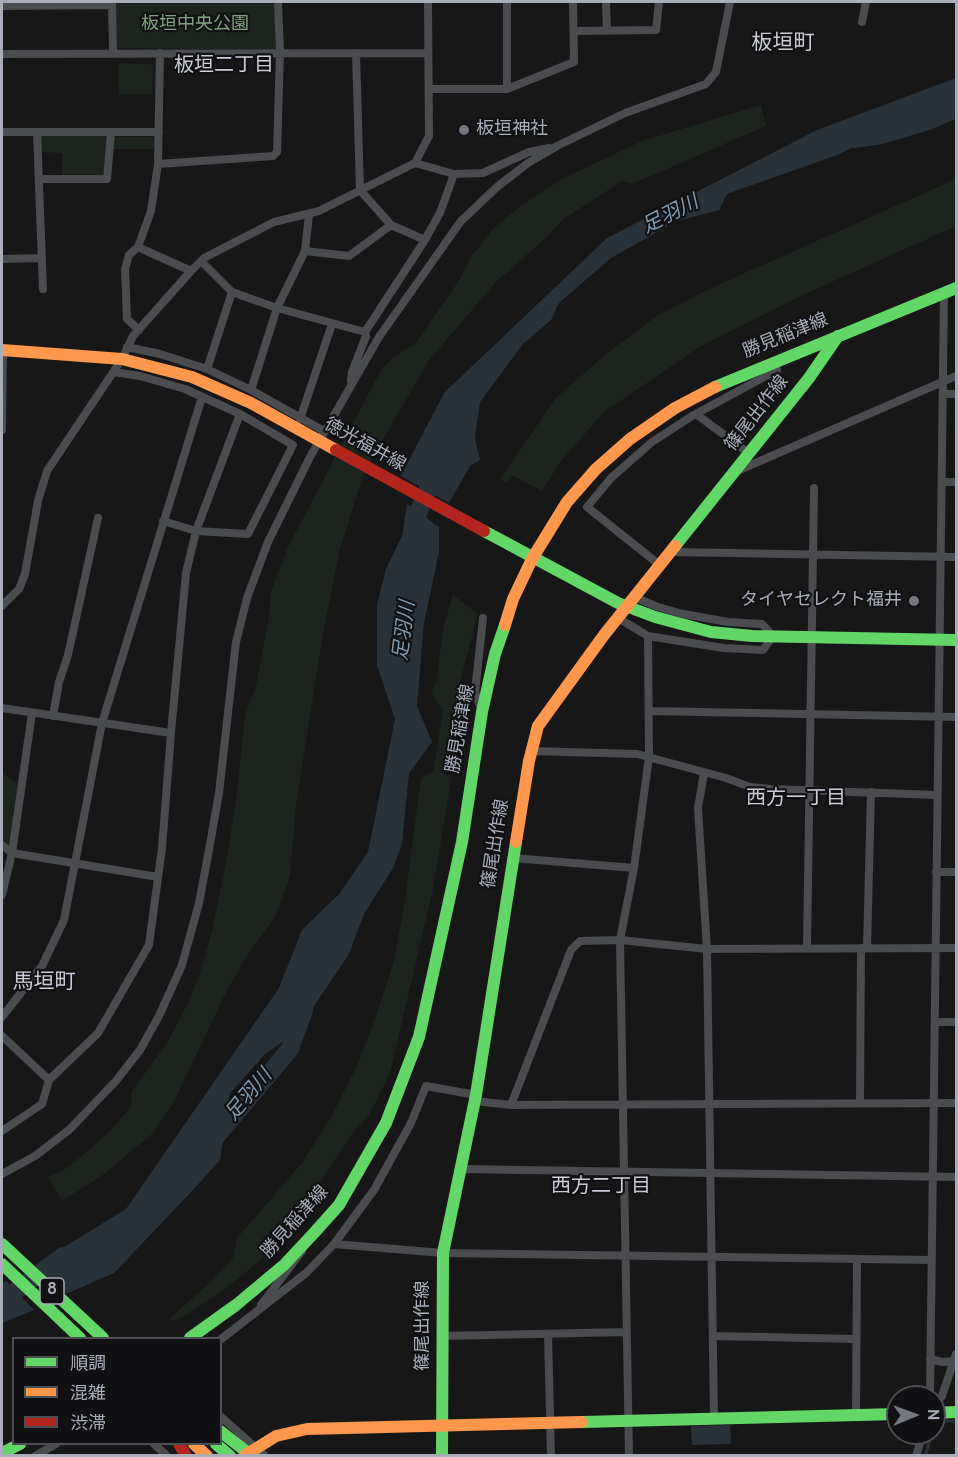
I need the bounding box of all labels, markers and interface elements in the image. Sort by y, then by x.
park label: 板垣中央公園 [141,14,249,36]
district label: 板垣町 [752,32,814,58]
district label: 板垣二丁目 [174,55,274,79]
place label: 板垣神社 [476,119,548,141]
marker: 板垣神社 [457,123,471,137]
water label: 足羽川 [639,192,703,240]
street label: 勝見稲津線 [740,310,832,364]
street label: 篠尾出作線 [722,372,794,456]
street label: 徳光福井線 [319,415,409,477]
place label: タイヤセレクト福井 [740,590,902,612]
marker: タイヤセレクト福井 [907,594,921,608]
water label: 足羽川 [390,600,422,662]
street label: 勝見稲津線 [444,683,480,775]
district label: 西方一丁目 [746,788,846,812]
street label: 篠尾出作線 [479,798,515,890]
district label: 馬垣町 [13,971,75,997]
water label: 足羽川 [222,1065,278,1127]
district label: 西方二丁目 [551,1176,651,1200]
street label: 勝見稲津線 [258,1182,334,1264]
road number: 8 [40,1278,64,1304]
street label: 篠尾出作線 [413,1281,435,1371]
legend [12,1337,222,1445]
text: 順調 [70,1353,106,1376]
text: 混雑 [70,1383,106,1406]
north arrow [886,1385,946,1445]
text: N [922,1409,942,1421]
text: 渋滞 [70,1413,106,1436]

